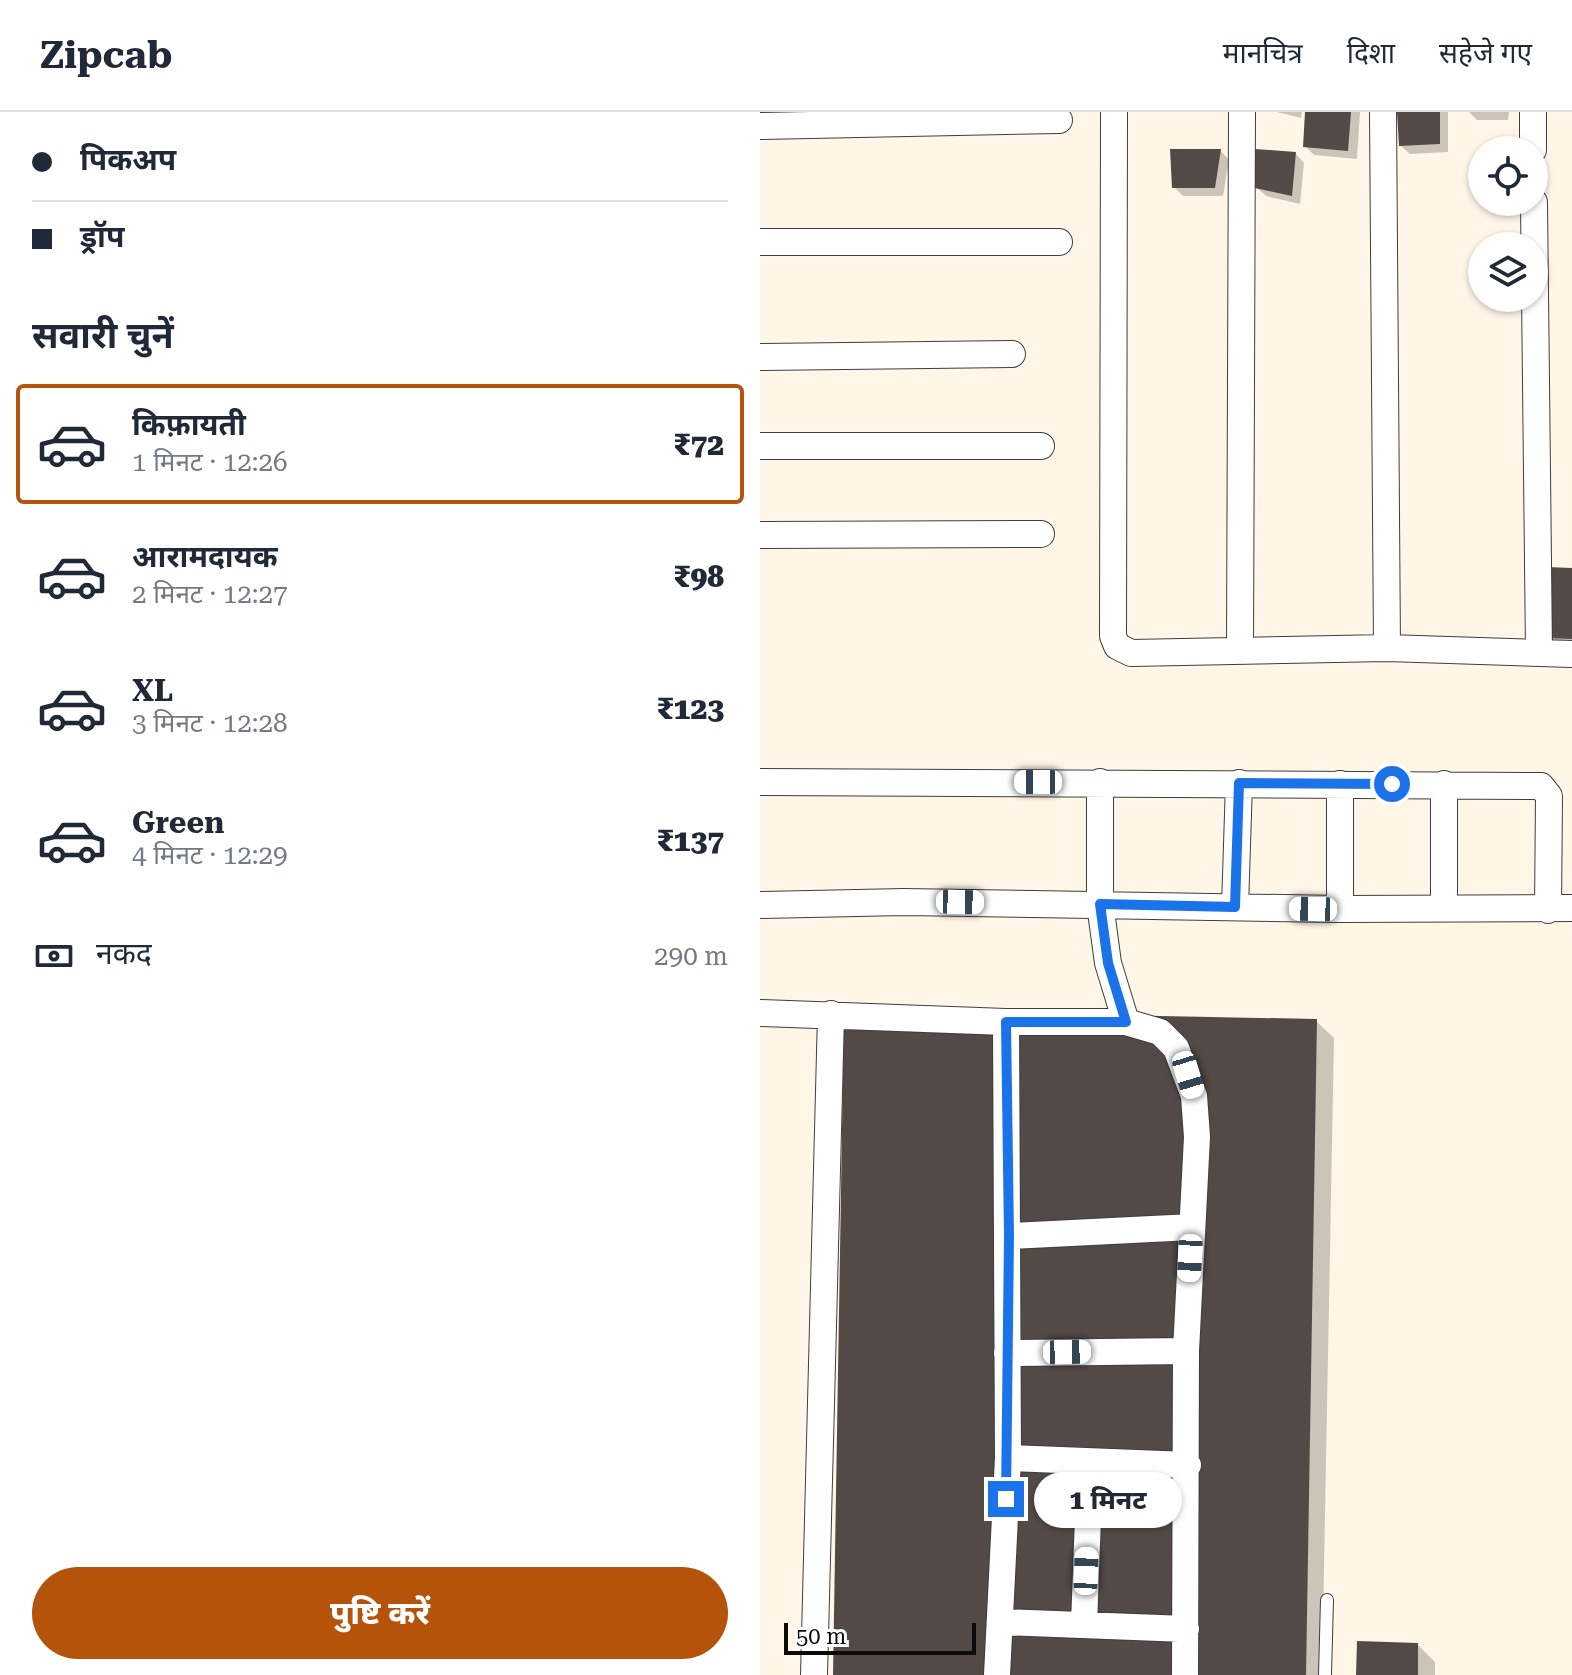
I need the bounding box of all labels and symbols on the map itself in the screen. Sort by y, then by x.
route start [1374,766,1410,802]
car [1014,770,1062,794]
car [936,890,984,914]
car [1289,897,1337,921]
car [1170,1049,1206,1101]
car [1177,1233,1203,1283]
car [1043,1340,1091,1364]
callout: 1 मिनट [1034,1471,1182,1527]
route end [988,1481,1024,1517]
car [1073,1547,1099,1595]
scale bar [784,1619,976,1655]

